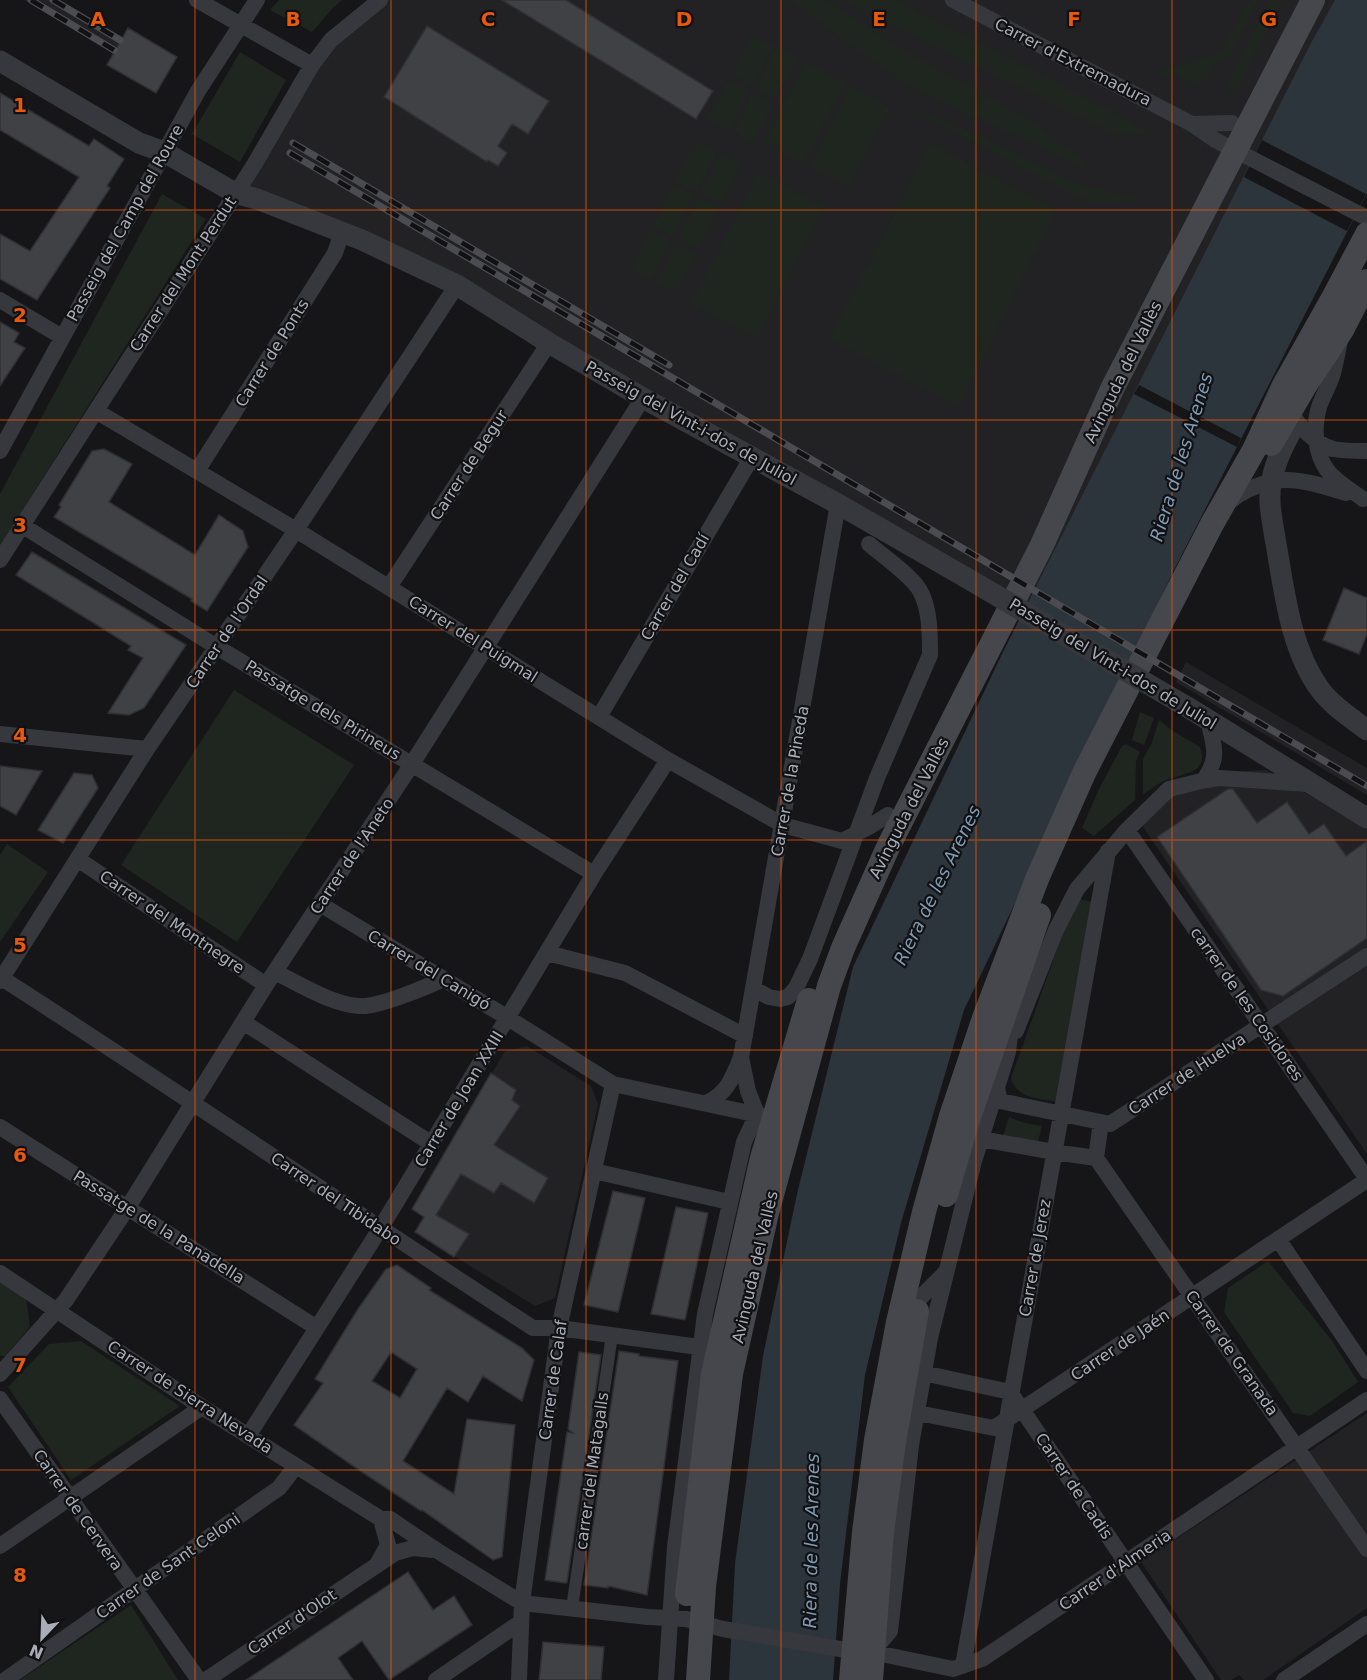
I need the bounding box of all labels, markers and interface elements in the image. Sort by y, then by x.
text: A [90,7,106,31]
text: B [285,7,301,31]
text: C [481,7,495,31]
text: D [676,7,692,31]
text: E [872,7,886,31]
text: F [1067,7,1081,31]
text: G [1261,7,1277,31]
street label: Carrer d'Extremadura [991,14,1155,110]
text: 1 [13,93,27,117]
street label: Passeig del Camp del Roure [63,121,187,325]
street label: Carrer del Mont Perdut [126,193,240,355]
street label: Carrer de Ponts [231,296,313,410]
street label: Avinguda del Vallès [1080,298,1166,446]
text: 2 [13,303,27,327]
street label: Passeig del Vint-i-dos de Juliol [582,357,800,489]
water label: Riera de les Arenes [1145,370,1217,544]
street label: Carrer de Begur [426,406,512,524]
text: 3 [13,513,27,537]
street label: Carrer del Cadí [637,530,714,644]
street label: Carrer de l'Ordal [182,572,272,692]
street label: Carrer del Puigmal [405,592,541,686]
street label: Passeig del Vint-i-dos de Juliol [1006,594,1220,734]
street label: Passatge dels Pirineus [242,656,404,764]
street label: Carrer de la Pineda [767,704,813,858]
text: 4 [13,723,27,747]
street label: Avinguda del Vallès [865,734,953,882]
street label: Carrer de l'Aneto [306,794,398,918]
water label: Riera de les Arenes [889,802,985,968]
street label: Carrer del Montnegre [96,866,248,978]
street label: carrer de les Cosidores [1187,923,1307,1085]
street label: Carrer del Canigó [364,926,494,1014]
text: 5 [13,933,27,957]
street label: Carrer de Joan XXIII [411,1027,507,1171]
street label: Carrer de Huelva [1125,1029,1249,1119]
text: 6 [13,1143,27,1167]
street label: Carrer del Tibidabo [267,1148,405,1250]
street label: Passatge de la Panadella [70,1166,248,1288]
street label: Avinguda del Vallès [728,1189,782,1345]
street label: Carrer de Jerez [1015,1198,1055,1318]
street label: Carrer de Granada [1182,1287,1282,1419]
street label: Carrer de Jaén [1067,1305,1173,1385]
street label: Carrer de Calaf [535,1318,571,1441]
street label: Carrer de Sierra Nevada [104,1336,276,1458]
text: 7 [13,1353,27,1377]
street label: carrer del Matagalls [572,1391,612,1551]
street label: Carrer de Cadis [1031,1429,1117,1543]
street label: Carrer de Cervera [29,1446,127,1574]
water label: Riera de les Arenes [799,1453,823,1629]
street label: Carrer de Sant Celoni [92,1509,244,1623]
street label: Carrer d'Almeria [1055,1525,1175,1615]
text: 8 [13,1563,27,1587]
street label: Carrer d'Olot [244,1585,340,1659]
north arrow [12,1608,72,1668]
text: N [26,1640,46,1663]

